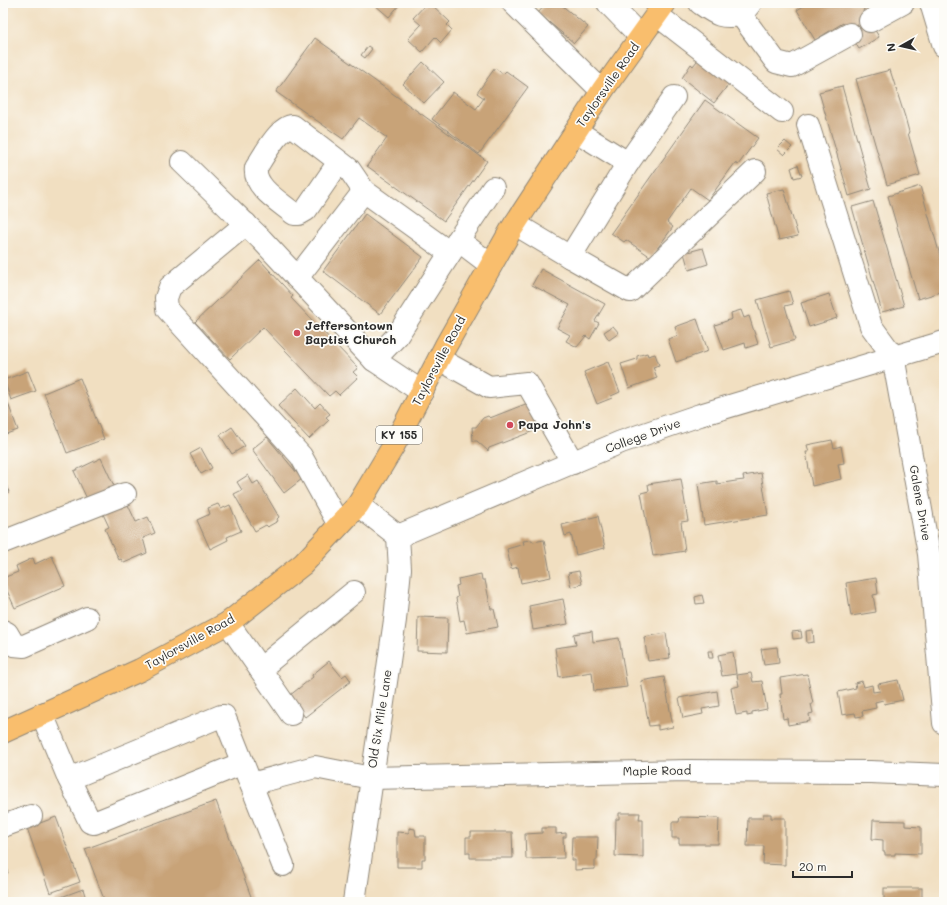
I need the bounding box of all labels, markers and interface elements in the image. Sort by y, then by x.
north arrow [881,26,921,66]
street label: Taylorsville Road [572,39,643,130]
text: N [883,42,899,53]
street label: Taylorsville Road [408,312,469,408]
place label: Jeffersontown Baptist Church [305,317,396,347]
marker: Jeffersontown Baptist Church [292,328,302,338]
street label: College Drive [603,414,683,456]
place label: Papa John's [518,416,591,432]
marker: Papa John's [505,420,515,430]
road number: KY 155 [376,426,422,444]
street label: Galene Drive [906,464,936,542]
street label: Taylorsville Road [142,610,237,672]
street label: Old Six Mile Lane [363,668,395,769]
street label: Maple Road [623,761,692,779]
scale bar [793,853,852,879]
text: 20 m [799,858,827,874]

